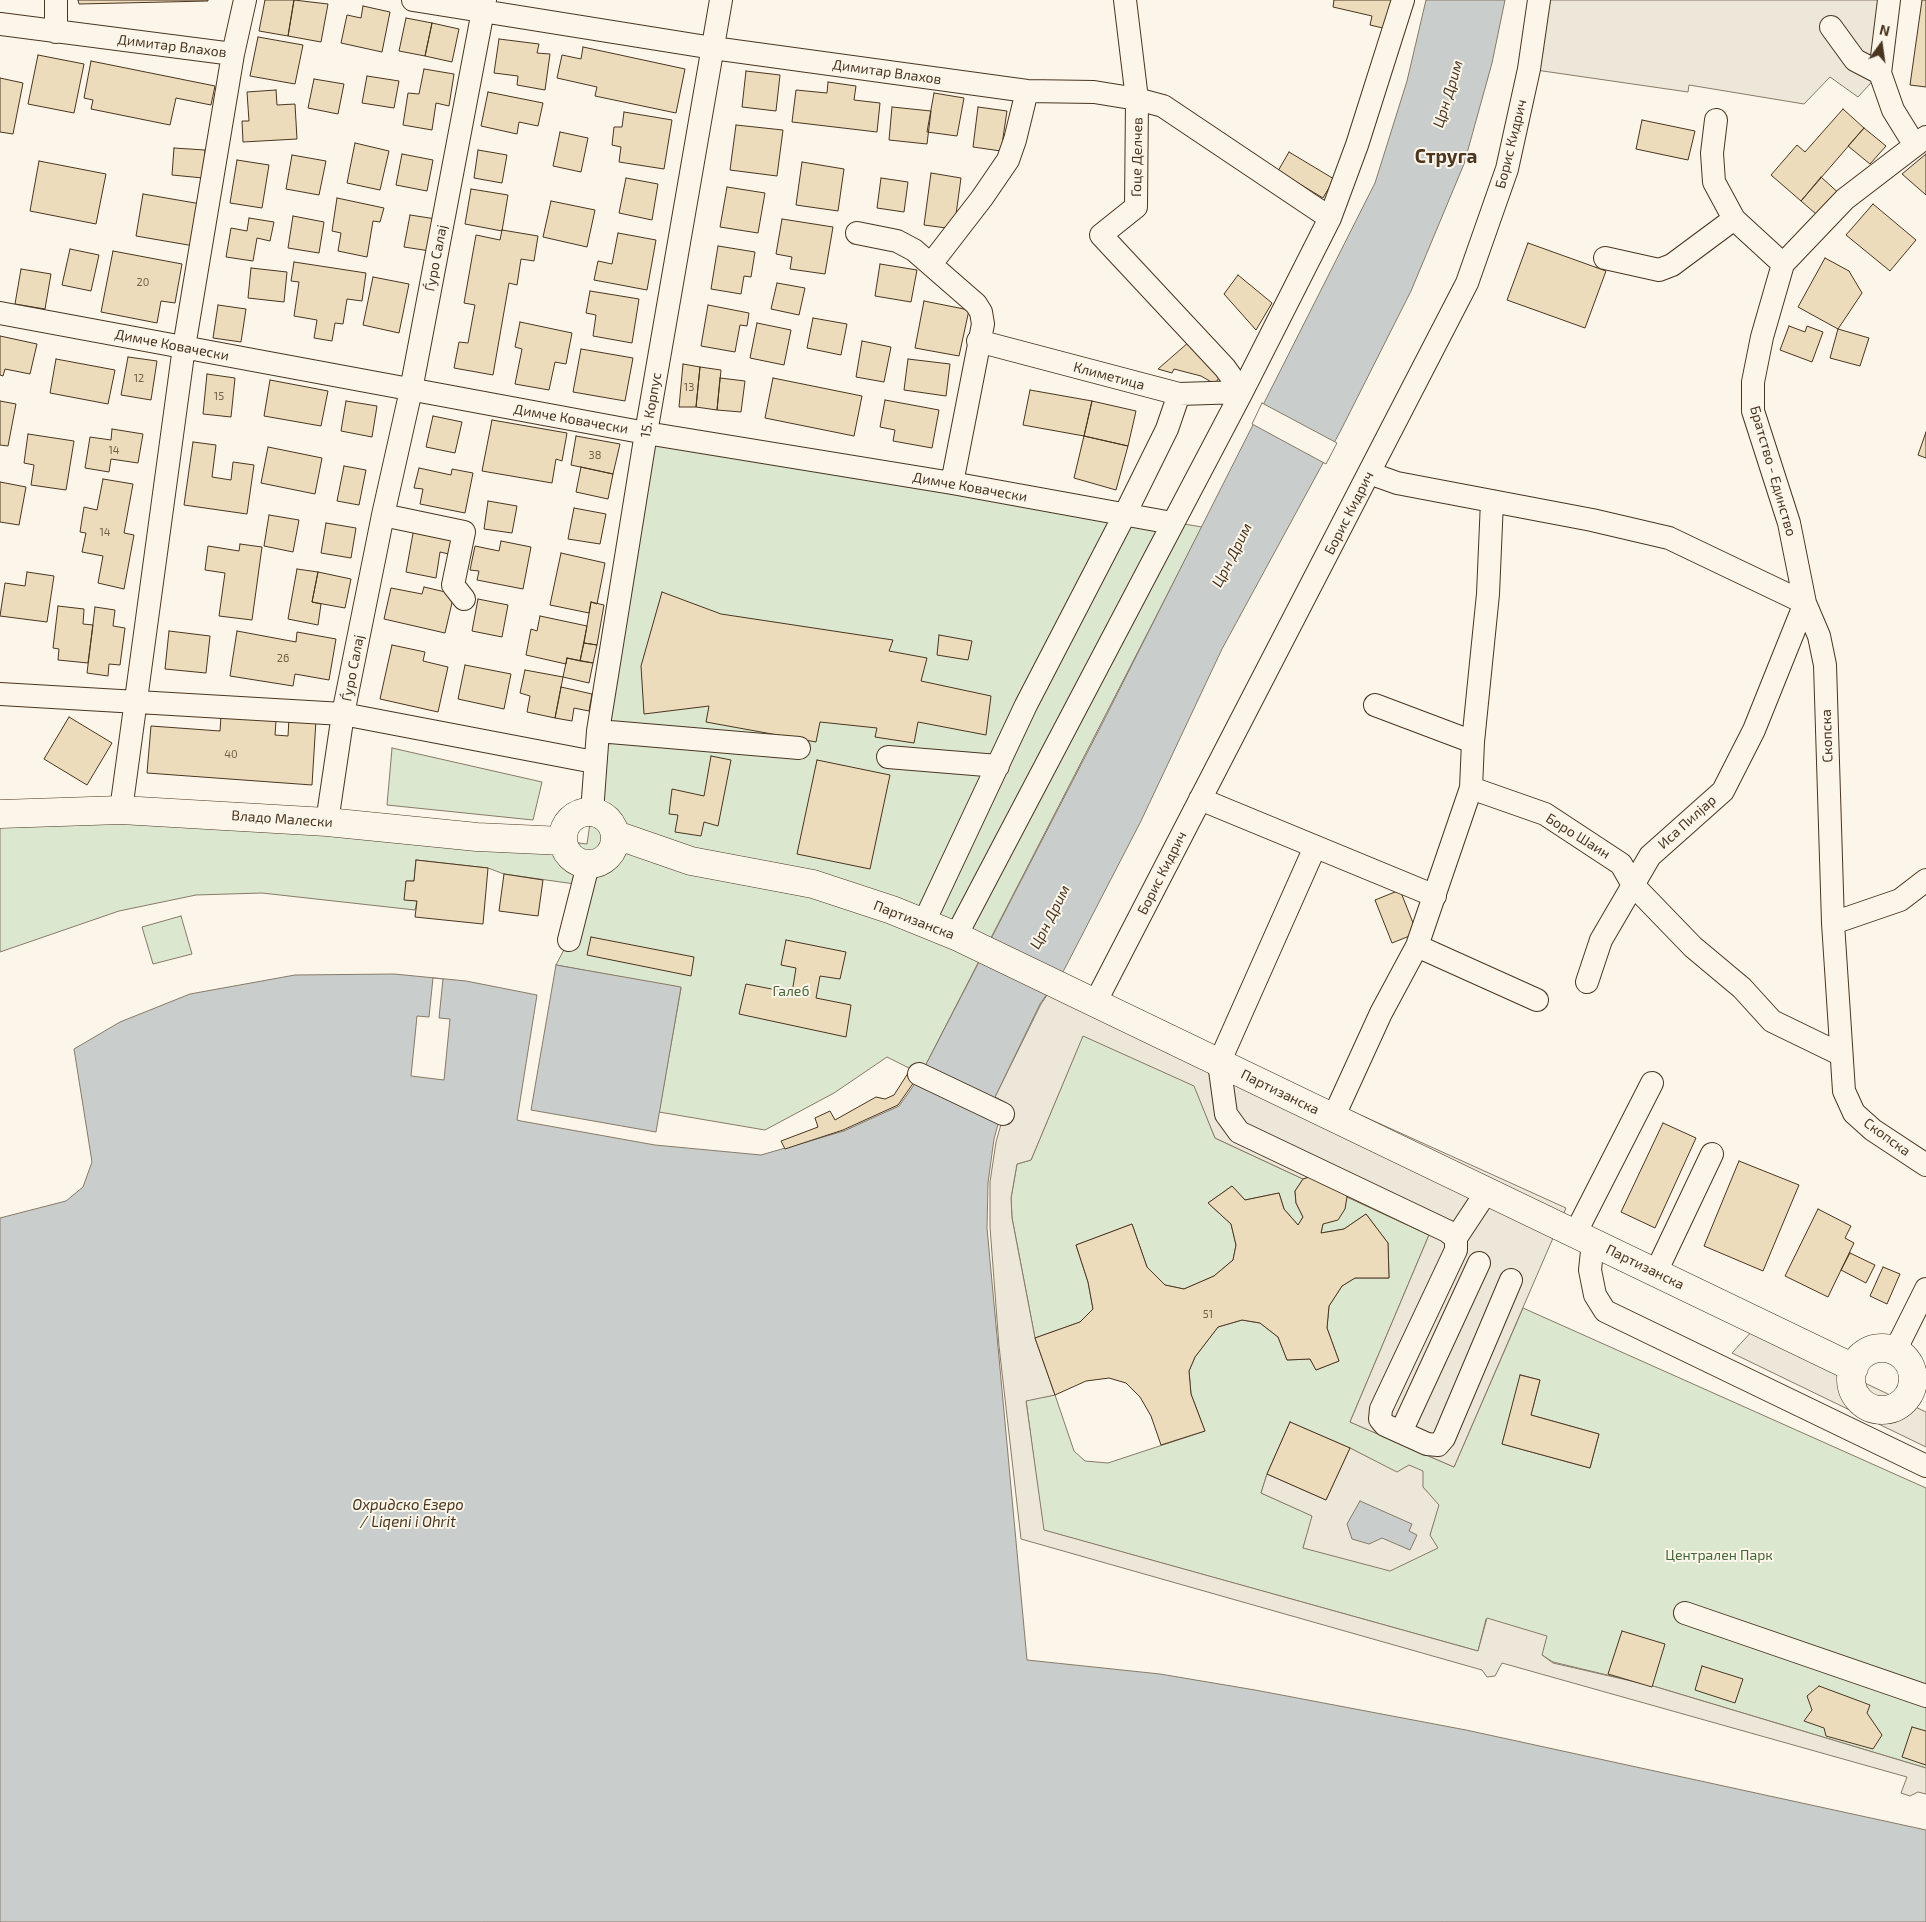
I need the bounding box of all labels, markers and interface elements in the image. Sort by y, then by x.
north arrow [1856,20,1906,70]
text: N [1878,20,1892,39]
street label: Димитар Влахов [116,31,228,61]
street label: Димитар Влахов [831,56,943,88]
water label: Црн Дрим [1429,58,1467,130]
street label: Борис Кидрич [1492,98,1530,190]
street label: Гоце Делчев [1128,117,1146,197]
district label: Струга [1415,146,1477,168]
street label: Ѓуро Салај [421,223,451,293]
house number: 20 [137,275,149,289]
street label: Димче Ковачески [114,326,230,364]
street label: Климетица [1071,358,1147,394]
house number: 12 [134,371,144,385]
street label: 15. Корпус [637,371,665,439]
house number: 13 [684,380,694,394]
house number: 15 [214,389,224,403]
street label: Димче Ковачески [512,401,630,437]
street label: Братство - Единство [1746,404,1800,538]
house number: 14 [108,443,120,457]
house number: 38 [589,448,601,462]
street label: Борис Кидрич [1321,468,1377,558]
street label: Димче Ковачески [911,469,1029,505]
water label: Црн Дрим [1208,520,1256,590]
house number: 14 [99,525,111,539]
street label: Ѓуро Салај [338,633,368,703]
house number: 26 [277,651,289,665]
street label: Скопска [1818,709,1836,763]
house number: 40 [224,747,238,761]
street label: Иса Пилјар [1655,792,1719,852]
street label: Владо Малески [231,807,333,831]
street label: Боро Шаин [1543,810,1613,862]
street label: Борис Кидрич [1134,828,1190,918]
water label: Црн Дрим [1026,882,1074,952]
street label: Партизанска [871,897,957,943]
park label: Галеб [773,983,809,999]
street label: Партизанска [1238,1066,1322,1118]
street label: Скопска [1860,1114,1914,1160]
street label: Партизанска [1603,1241,1687,1293]
house number: 51 [1203,1307,1213,1321]
water label: Охридско Езеро / Liqeni i Ohrit [352,1496,464,1531]
park label: Централен Парк [1665,1547,1773,1563]

